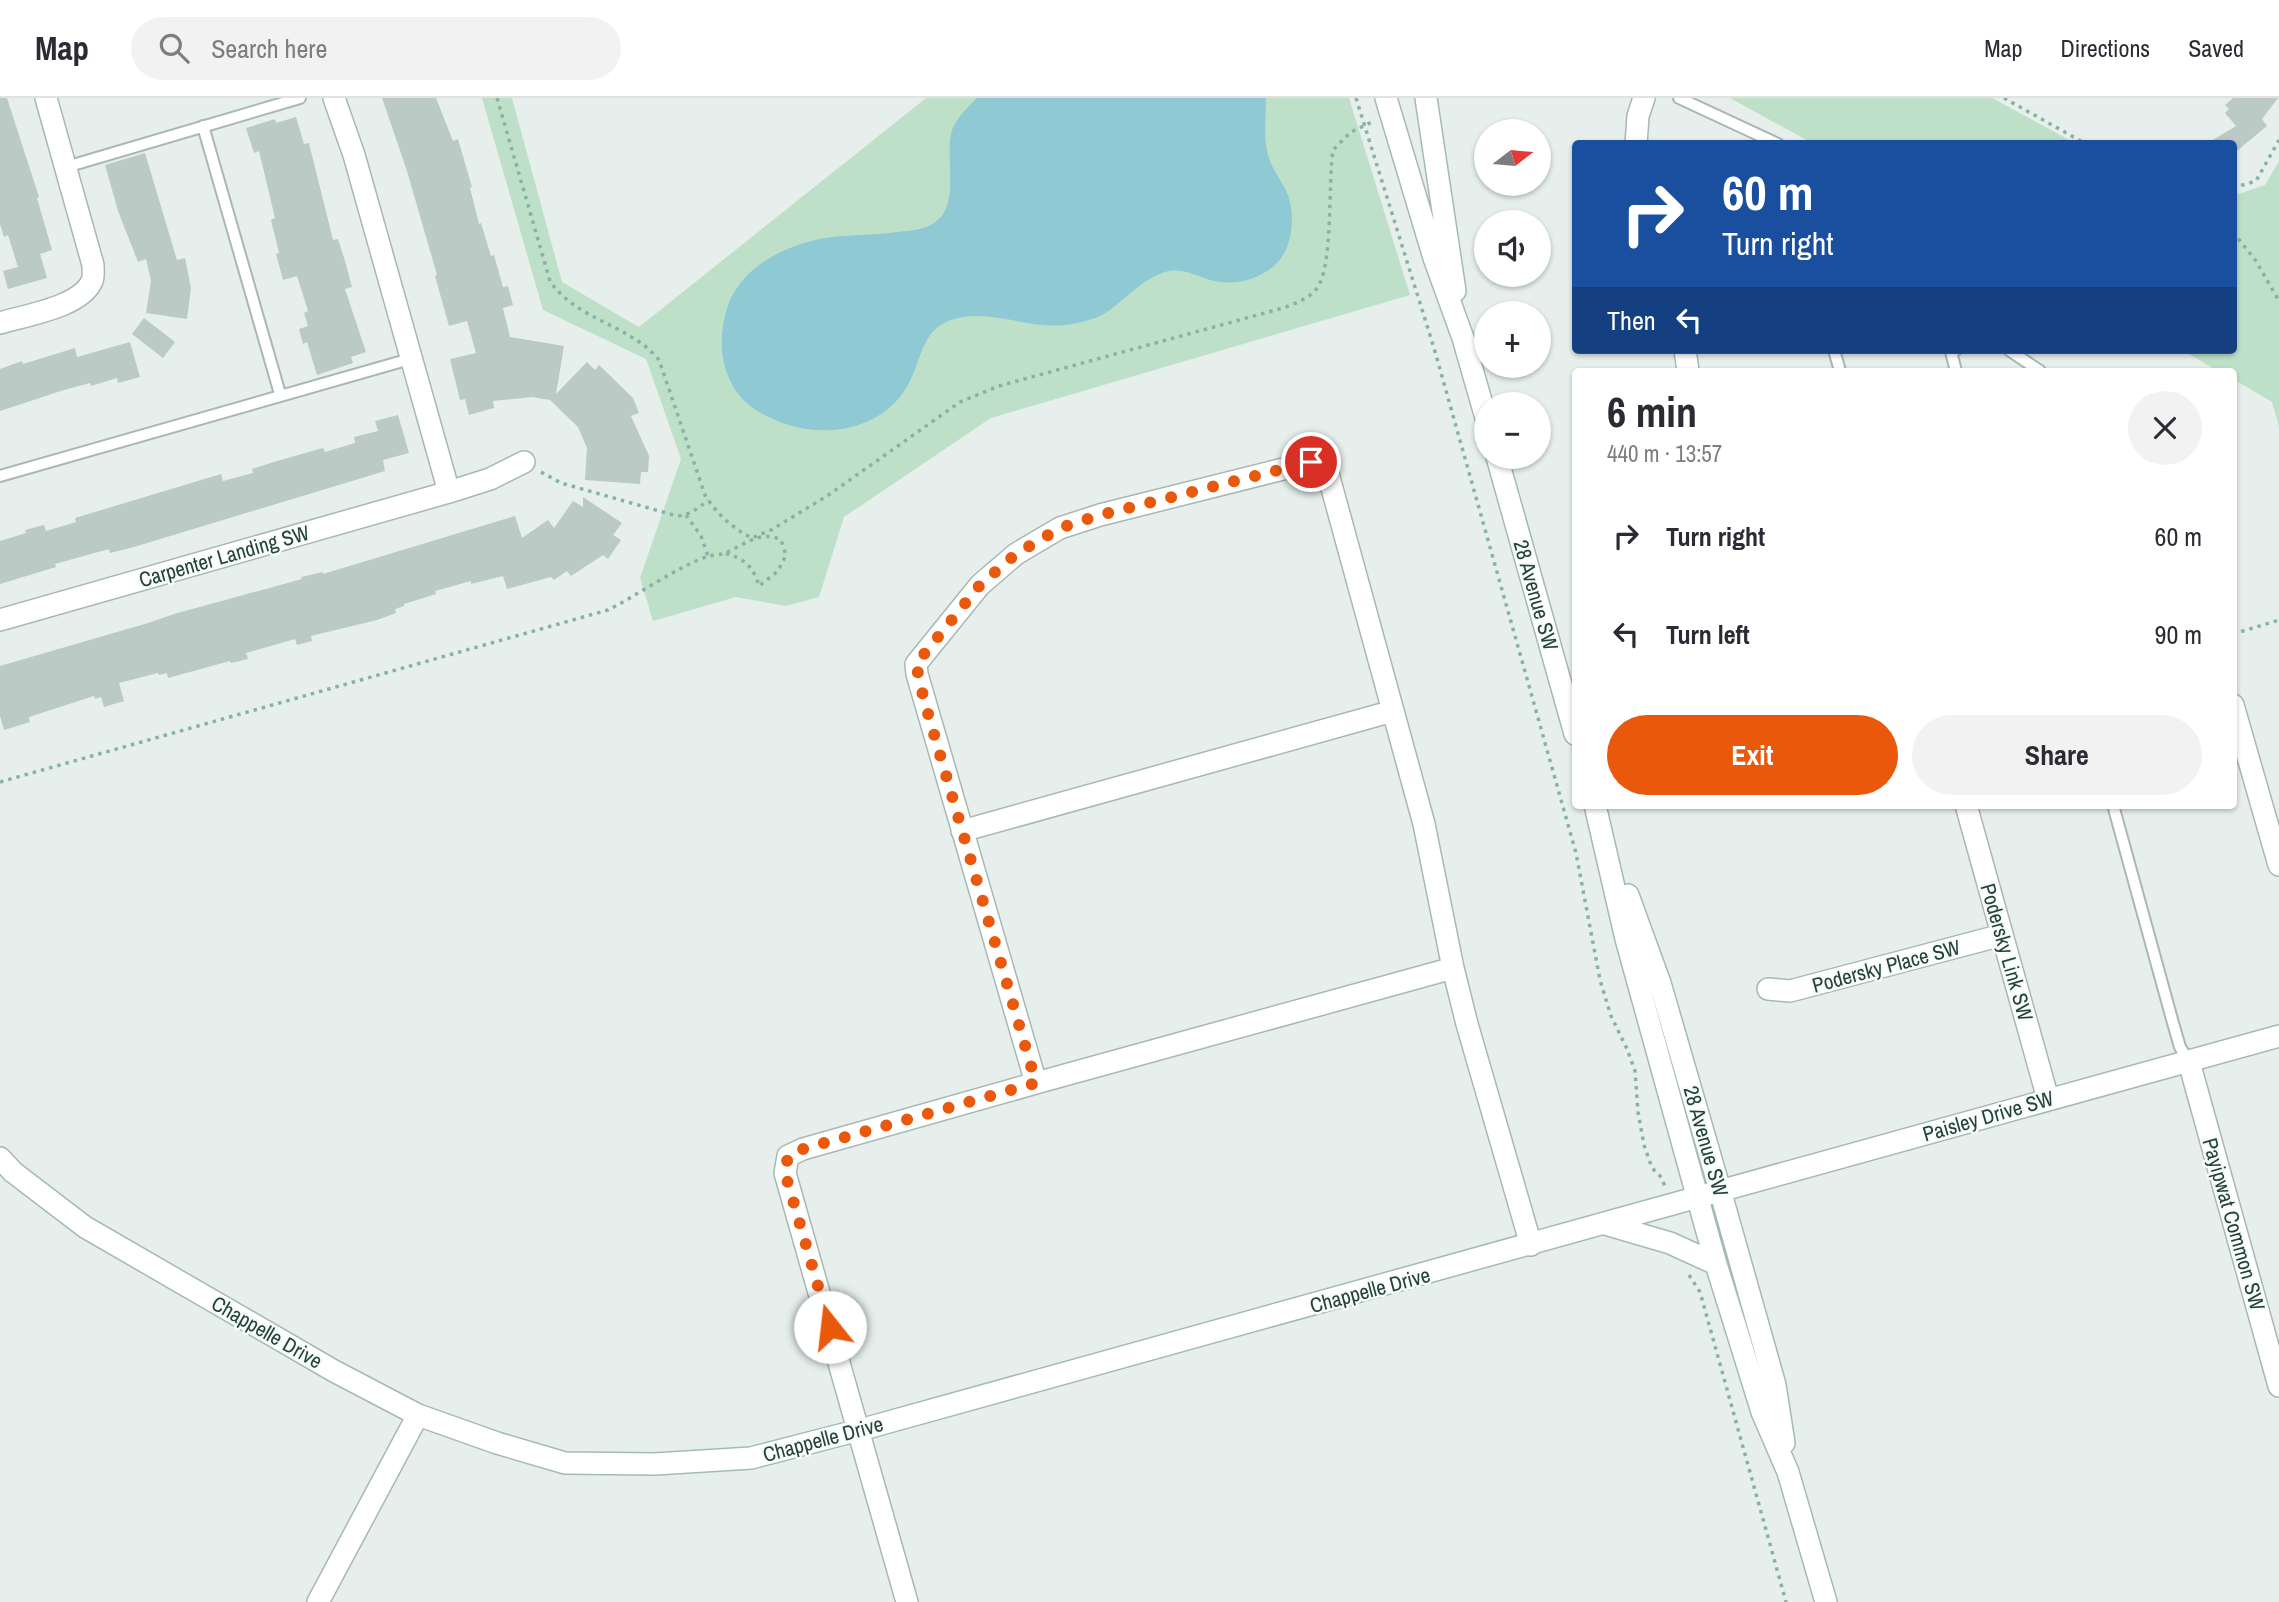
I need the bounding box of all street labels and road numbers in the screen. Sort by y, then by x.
street label: Carpenter Landing SW [135,518,313,594]
street label: 28 Avenue SW [1506,536,1566,654]
street label: Podersky Link SW [1974,880,2041,1025]
street label: Podersky Place SW [1809,932,1964,1000]
street label: 28 Avenue SW [1676,1082,1736,1200]
street label: Paisley Drive SW [1919,1083,2058,1149]
street label: Payipwat Common SW [2196,1134,2273,1314]
street label: Chappelle Drive [1307,1260,1433,1320]
street label: Chappelle Drive [206,1289,328,1375]
street label: Chappelle Drive [760,1409,886,1469]

